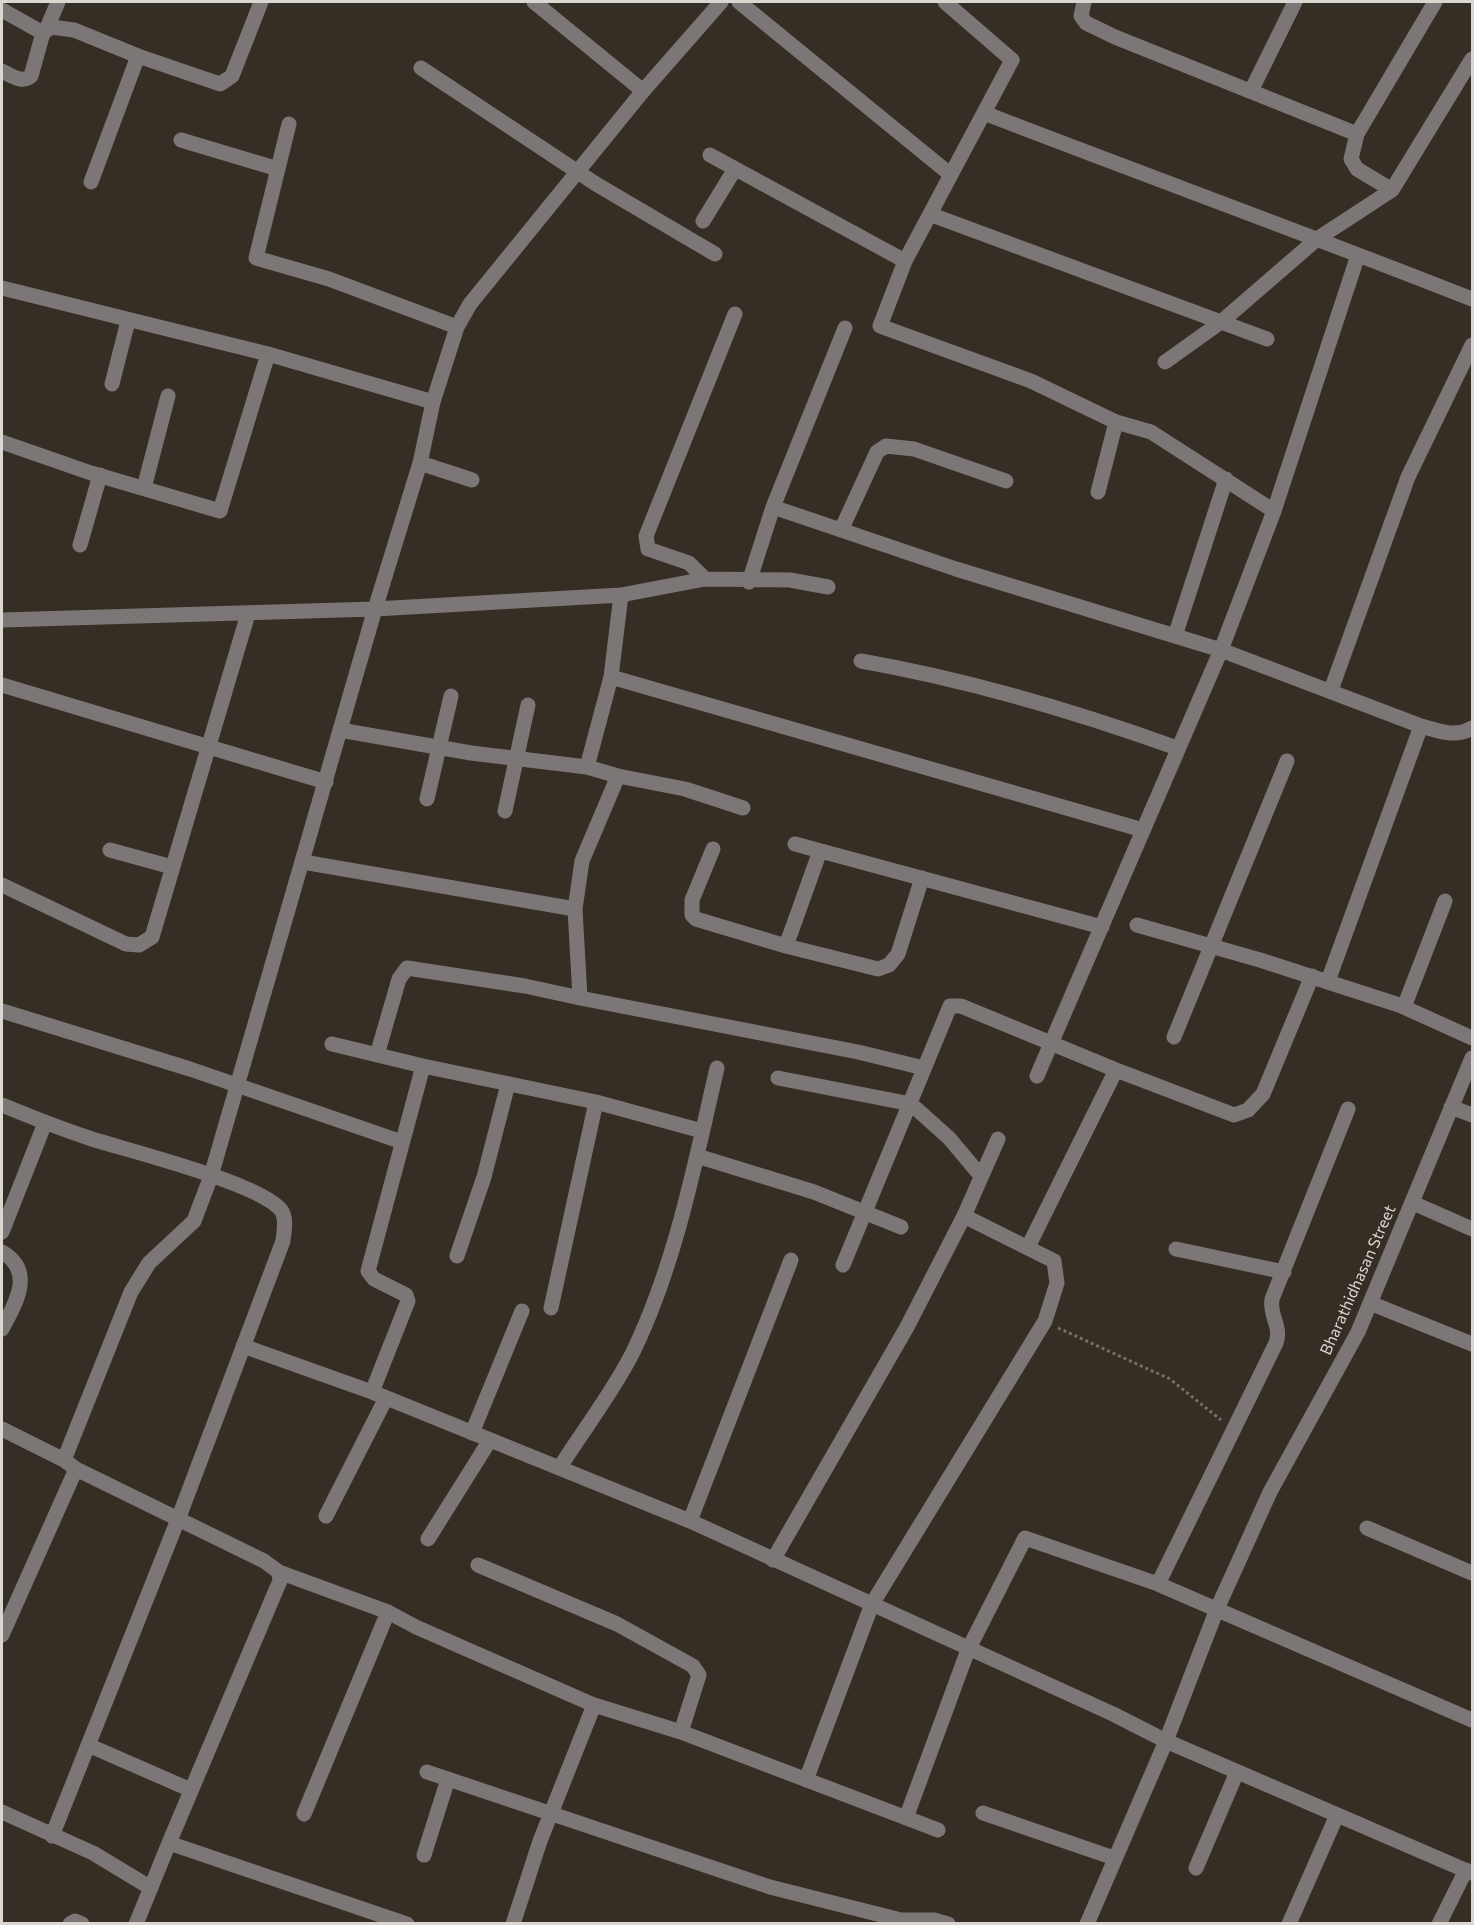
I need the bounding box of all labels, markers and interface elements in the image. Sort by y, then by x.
street label: Bharathidhasan Street [1316,1202,1400,1358]

